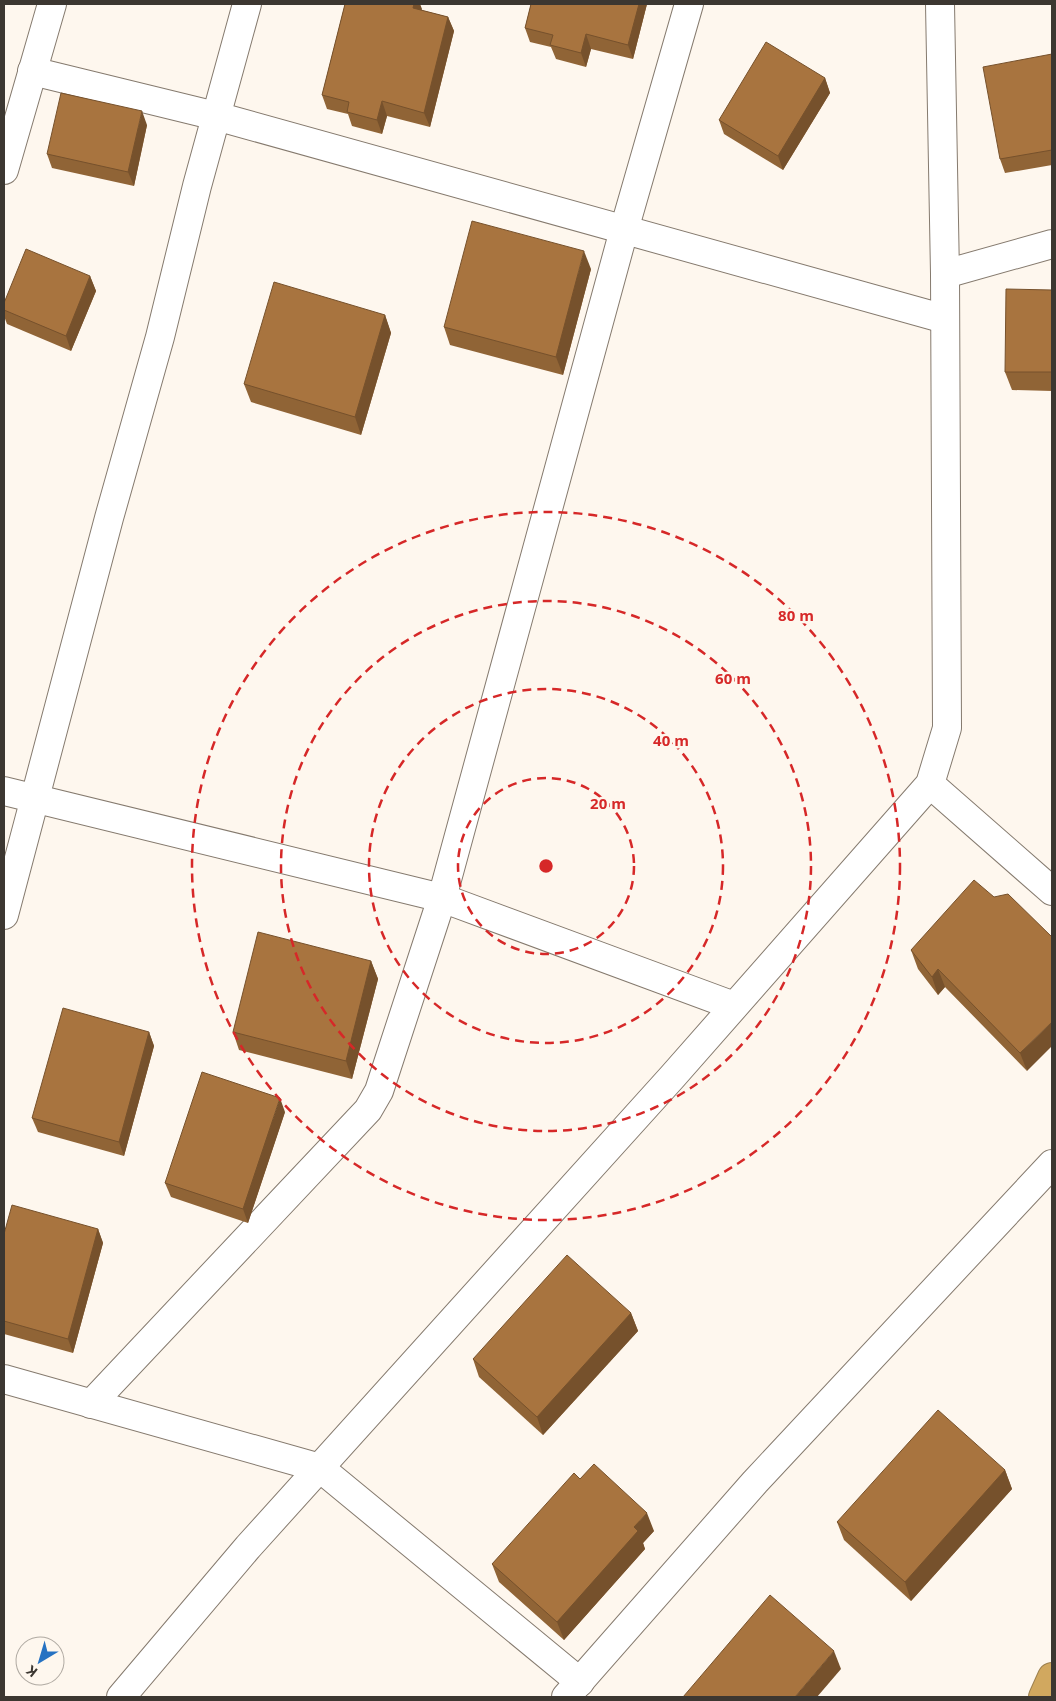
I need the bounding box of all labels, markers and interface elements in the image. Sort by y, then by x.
text: 80 m [778,605,814,625]
text: 60 m [715,668,751,688]
text: 40 m [653,730,689,750]
text: 20 m [590,793,626,813]
centre of rings [537,857,555,875]
north arrow [15,1636,65,1686]
text: K [22,1661,41,1682]

